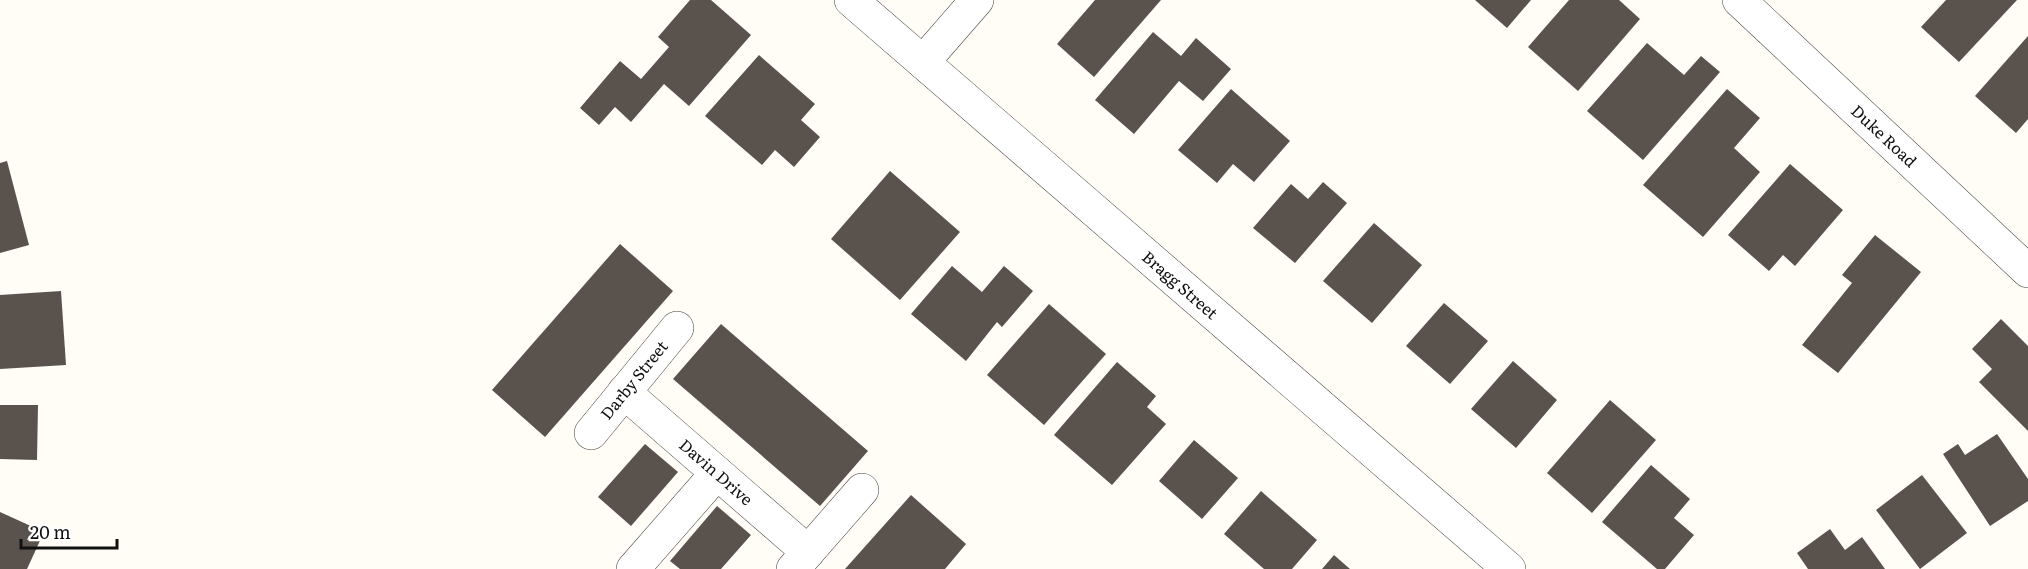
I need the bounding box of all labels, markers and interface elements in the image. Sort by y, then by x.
street label: Duke Road [1846,98,1923,172]
street label: Bragg Street [1137,244,1224,324]
street label: Darby Street [594,334,673,424]
street label: Davin Drive [674,432,759,510]
scale bar [21,512,117,550]
text: 20 m [30,518,71,545]

